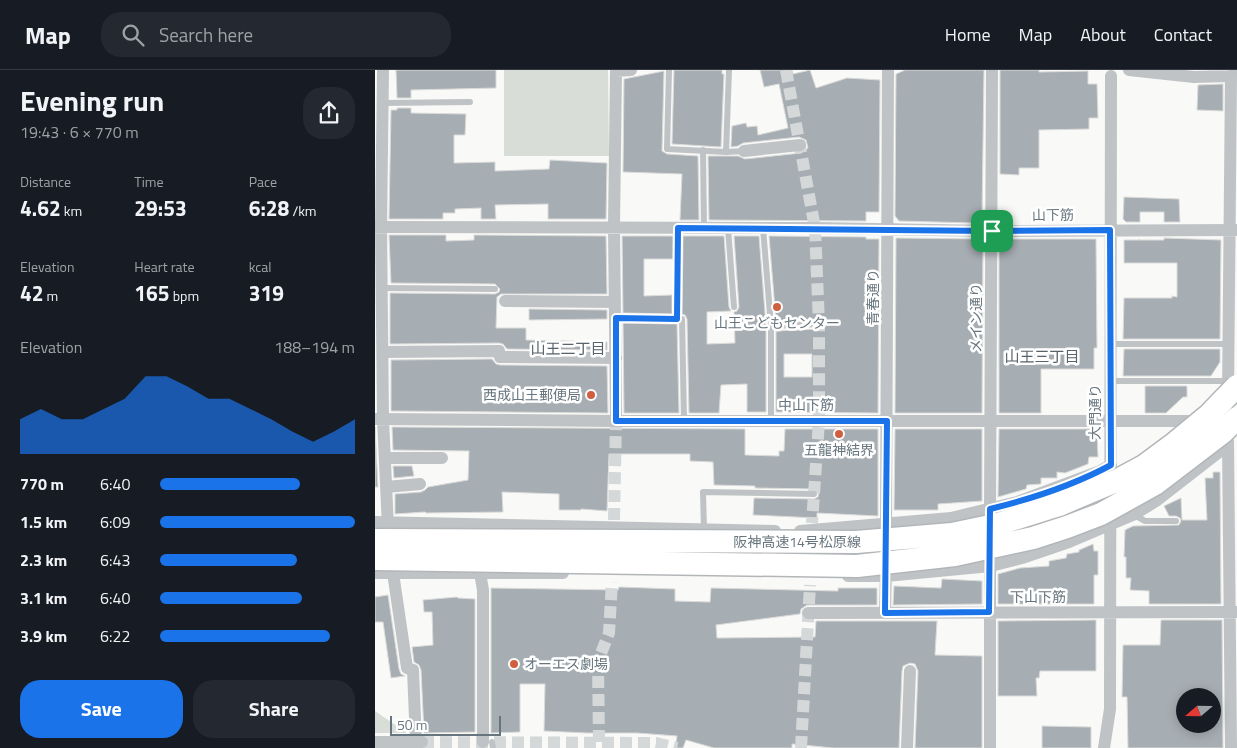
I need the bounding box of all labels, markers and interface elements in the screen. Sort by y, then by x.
search box [101,12,451,57]
text: Map [25,17,71,53]
text: Search here [159,20,253,49]
icon: search [119,21,147,49]
text: Home [945,21,991,48]
text: Map [1019,21,1052,48]
text: About [1080,21,1126,48]
text: Contact [1154,21,1212,48]
text: Evening run [20,79,164,122]
button: share [303,87,355,139]
text: 19:43 · 6 × 770 m [20,120,139,144]
text: Distance [20,171,71,192]
text: Time [134,171,164,192]
text: Pace [249,171,277,192]
text: 4.62 [20,192,61,224]
text: 29:53 [134,192,187,224]
text: 6:28 [249,192,289,224]
text: km [61,200,82,221]
text: /km [289,200,317,221]
street label: 山下筋 [1032,204,1074,225]
pin [971,210,1013,252]
icon: arrive [978,217,1006,245]
text: Elevation [20,256,74,277]
text: Heart rate [134,256,194,277]
text: kcal [249,256,272,277]
street label: 青春通り [862,269,883,325]
text: 42 [20,277,44,309]
text: 165 [134,277,170,309]
text: 319 [249,277,284,309]
street label: メイン通り [965,283,986,353]
text: m [44,285,58,306]
text: bpm [170,285,199,306]
marker: 山王こどもセンター [771,301,783,313]
place label: 山王こどもセンター [714,312,840,333]
text: Elevation [20,335,82,359]
text: 188–194 m [274,335,355,359]
district label: 山王二丁目 [530,337,606,360]
district label: 山王三丁目 [1004,345,1080,368]
place label: 西成山王郵便局 [483,384,581,405]
street label: 大門通り [1084,384,1105,440]
marker: 西成山王郵便局 [585,389,597,401]
street label: 中山下筋 [778,394,834,415]
marker: 五龍神結界 [833,428,845,440]
place label: 五龍神結界 [804,439,874,460]
text: 770 m [20,472,64,496]
text: 6:40 [100,472,130,496]
text: 1.5 km [20,510,67,534]
text: 6:09 [100,510,130,534]
street label: 阪神高速14号松原線 [733,531,861,552]
text: 2.3 km [20,548,67,572]
text: 6:43 [100,548,130,572]
text: 3.1 km [20,586,67,610]
text: 6:40 [100,586,130,610]
street label: 下山下筋 [1010,586,1066,607]
text: 3.9 km [20,624,67,648]
text: 6:22 [100,624,130,648]
place label: オーエス劇場 [524,653,608,674]
marker: オーエス劇場 [508,658,520,670]
button: Save [20,680,183,738]
button: Share [193,680,355,738]
north arrow [1176,688,1221,732]
map controls [1176,688,1221,733]
scale bar [390,713,501,736]
text: 50 m [397,714,427,735]

